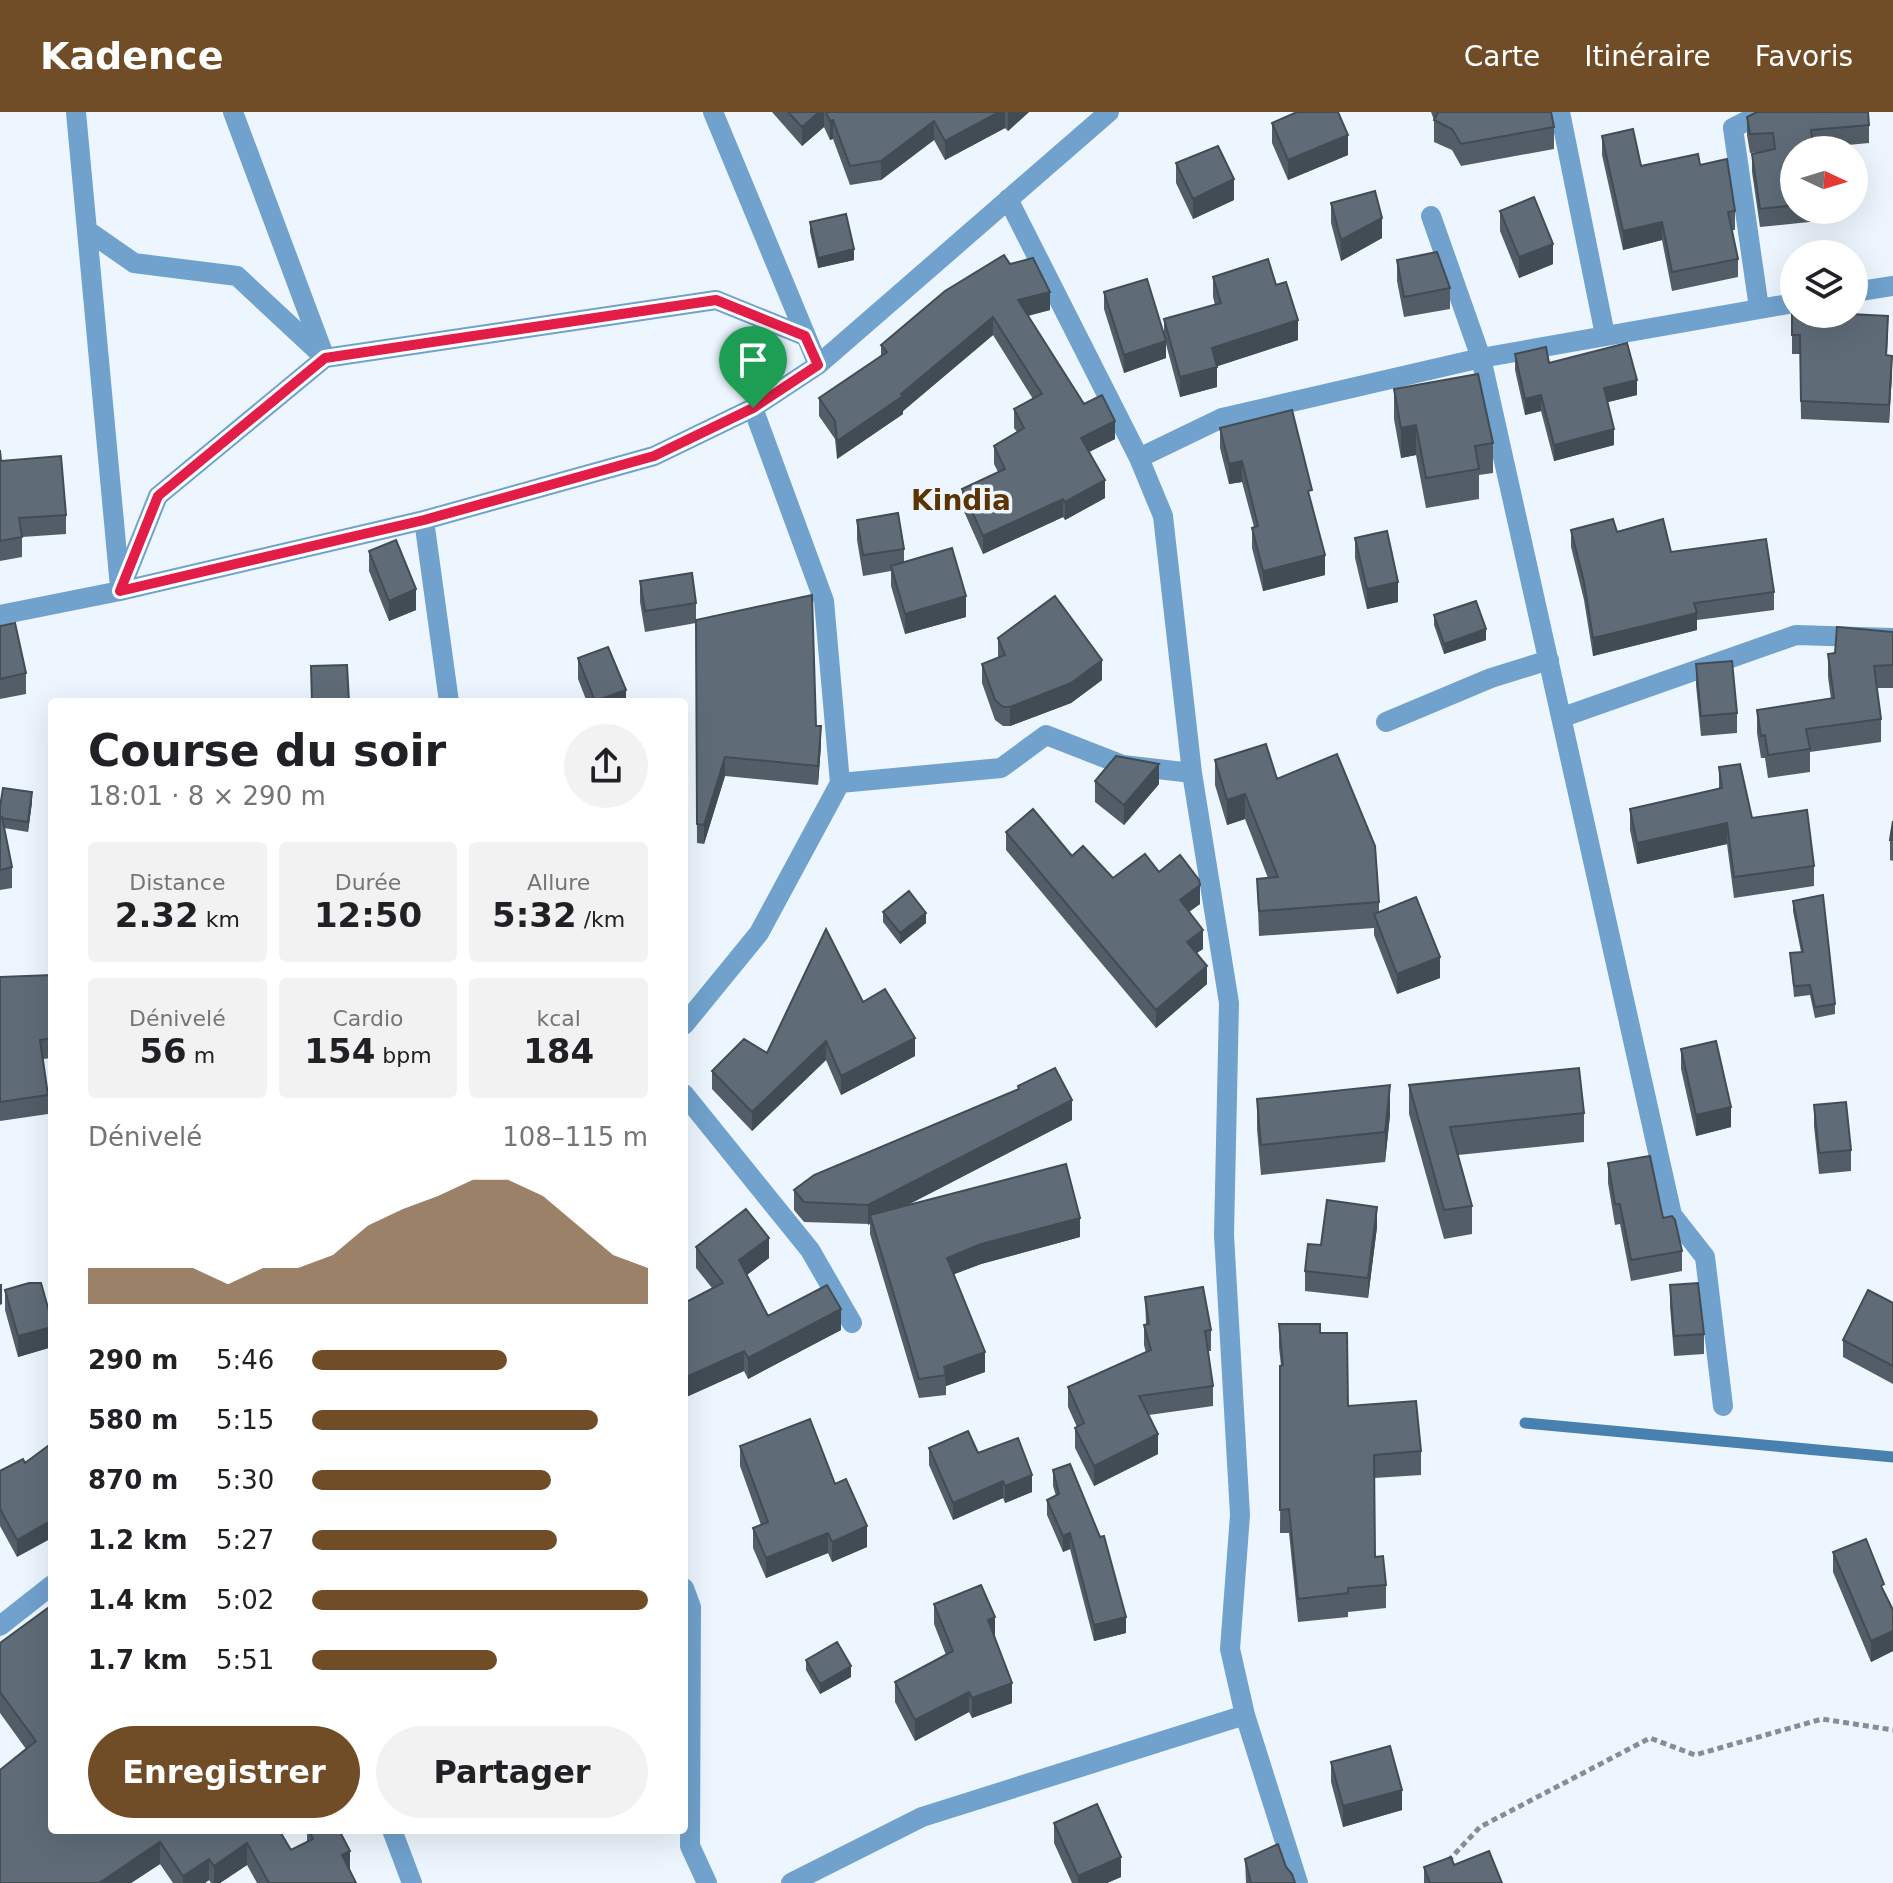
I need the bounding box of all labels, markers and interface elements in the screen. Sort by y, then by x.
text: Kadence [40,34,223,78]
text: Carte [1464,40,1540,73]
text: Itinéraire [1584,40,1711,73]
text: Favoris [1755,40,1853,73]
north arrow [1780,136,1868,224]
map controls [1780,136,1868,328]
button: layers [1780,240,1868,328]
pin [719,326,787,408]
icon: arrive [731,338,775,382]
district label: Kindia [911,484,1011,517]
button: share [564,724,648,808]
text: Course du soir [88,725,446,776]
text: 18:01 · 8 × 290 m [88,781,326,811]
text: Distance [129,870,225,895]
text: Durée [335,870,401,895]
text: Allure [527,870,590,895]
text: 2.32 [115,895,199,935]
text: 12:50 [314,895,422,935]
text: 5:32 [492,895,577,935]
text: km [199,907,240,932]
text: /km [577,907,625,932]
text: Dénivelé [129,1006,226,1031]
text: Cardio [332,1006,404,1031]
text: kcal [536,1006,581,1031]
text: 56 [139,1031,187,1071]
text: 154 [304,1031,375,1071]
text: 184 [523,1031,594,1071]
text: m [187,1043,215,1068]
text: bpm [375,1043,432,1068]
text: Dénivelé [88,1122,202,1152]
text: 108–115 m [502,1122,648,1152]
text: 290 m [88,1345,178,1375]
text: 5:46 [216,1345,274,1375]
text: 580 m [88,1405,178,1435]
text: 5:15 [216,1405,274,1435]
text: 870 m [88,1465,178,1495]
text: 5:30 [216,1465,274,1495]
text: 1.2 km [88,1525,188,1555]
text: 5:27 [216,1525,274,1555]
text: 1.4 km [88,1585,188,1615]
text: 5:02 [216,1585,274,1615]
text: 1.7 km [88,1645,188,1675]
text: 5:51 [216,1645,274,1675]
button: Enregistrer [88,1726,360,1818]
button: Partager [376,1726,648,1818]

